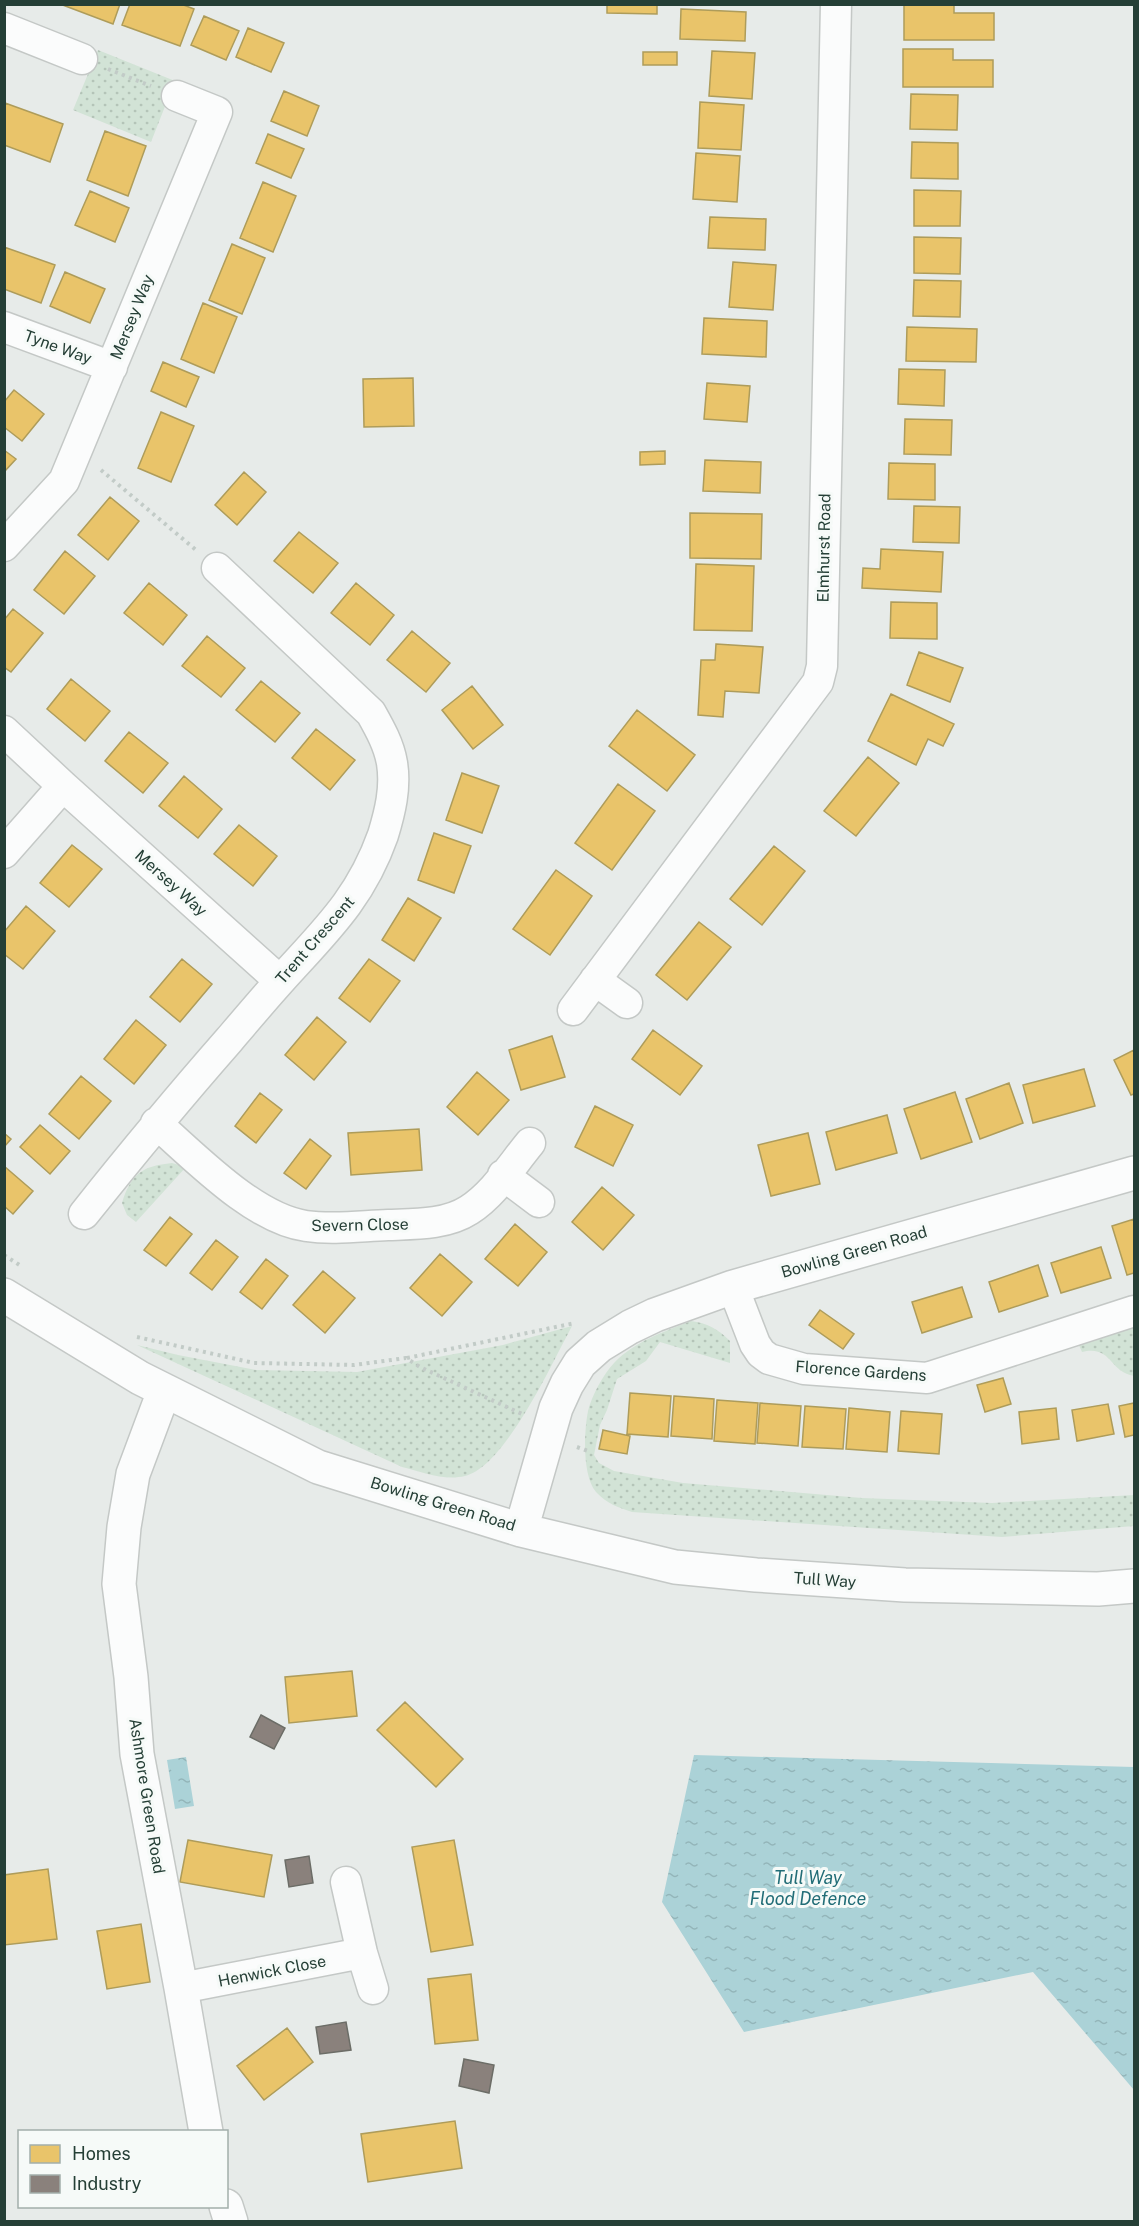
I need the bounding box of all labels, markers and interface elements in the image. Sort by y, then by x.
street label: Mersey Way [106,271,158,362]
street label: Tyne Way [21,326,95,368]
street label: Elmhurst Road [814,493,834,603]
street label: Mersey Way [131,846,211,920]
street label: Trent Crescent [272,892,358,988]
street label: Severn Close [311,1215,409,1235]
street label: Bowling Green Road [779,1222,929,1282]
street label: Florence Gardens [795,1357,927,1385]
street label: Bowling Green Road [368,1473,518,1535]
street label: Tull Way [793,1568,857,1592]
street label: Ashmore Green Road [125,1717,169,1875]
water label: Tull Way Flood Defence [750,1867,867,1909]
street label: Henwick Close [216,1951,328,1991]
legend [18,2130,228,2208]
text: Homes [72,2143,131,2164]
text: Industry [72,2173,142,2194]

